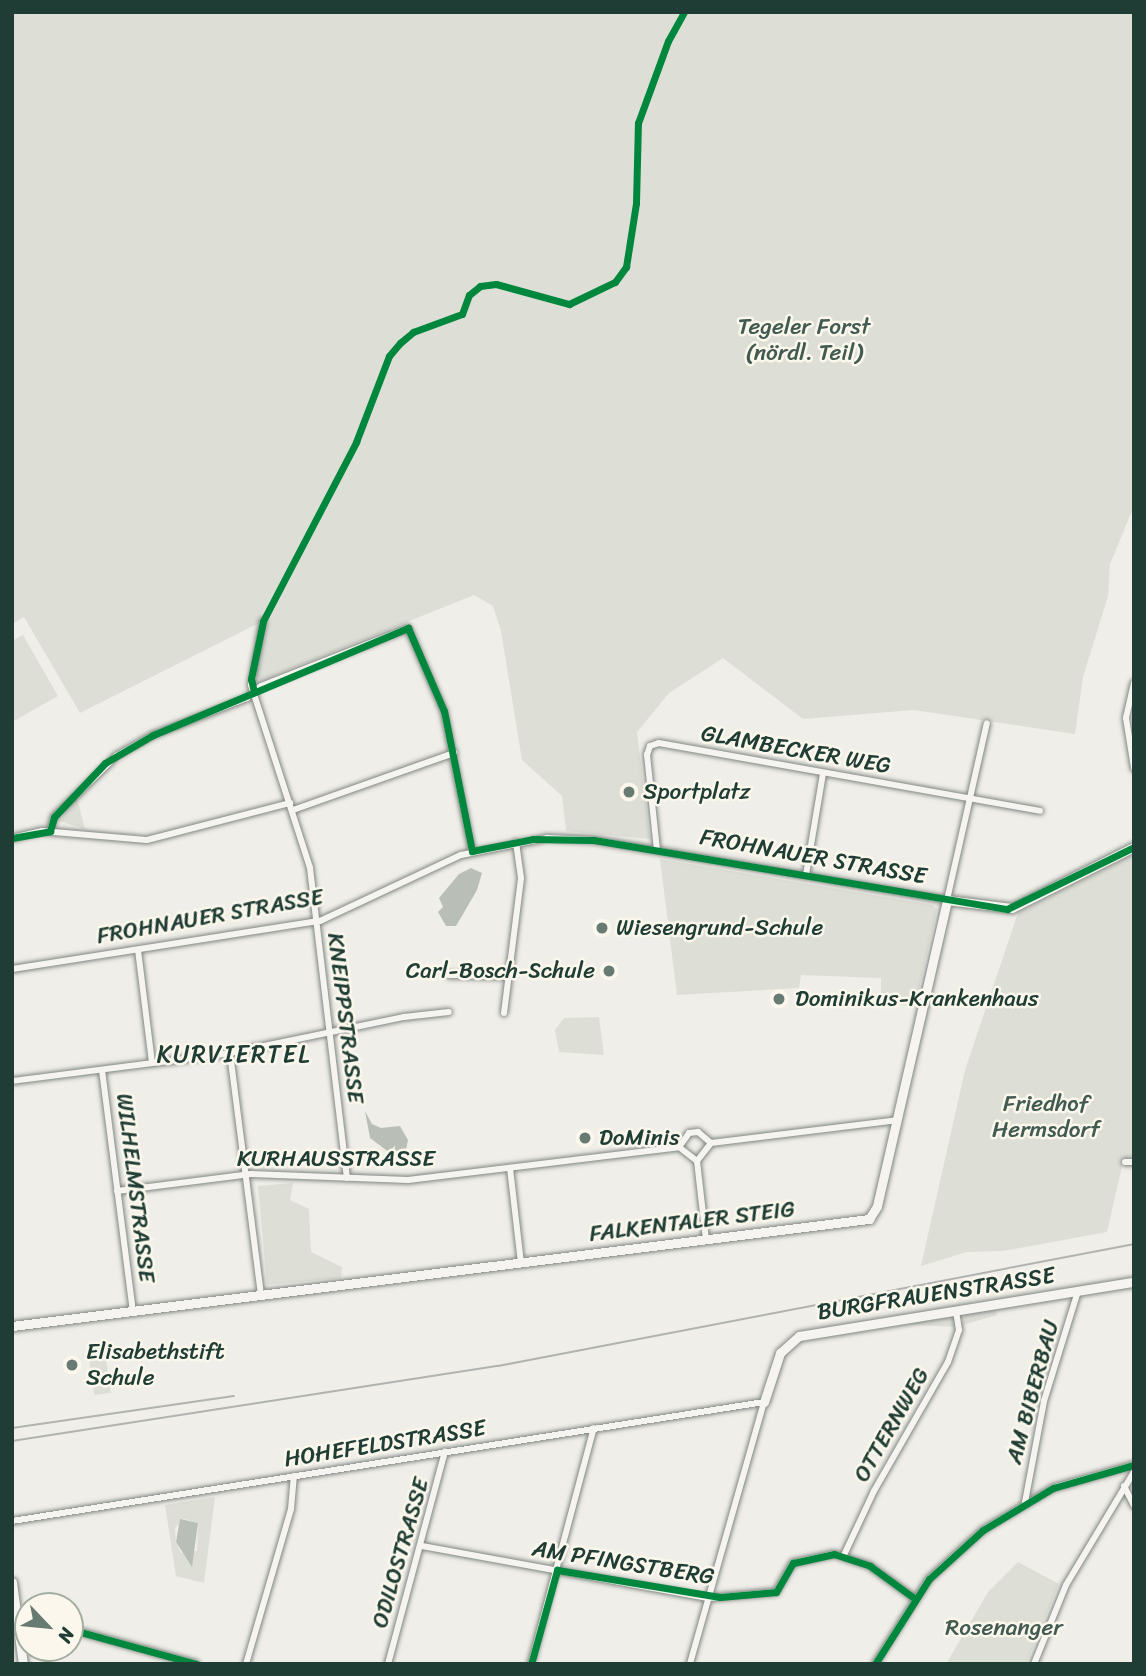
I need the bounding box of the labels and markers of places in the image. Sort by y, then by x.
place label: Sportplatz [643,778,750,806]
marker: Sportplatz [621,784,637,800]
place label: Wiesengrund-Schule [616,914,823,942]
marker: Wiesengrund-Schule [594,920,610,936]
place label: Carl-Bosch-Schule [406,957,595,985]
marker: Carl-Bosch-Schule [601,963,617,979]
place label: Dominikus-Krankenhaus [795,985,1039,1013]
marker: Dominikus-Krankenhaus [769,989,789,1009]
place label: DoMinis [599,1124,680,1152]
marker: DoMinis [577,1130,593,1146]
place label: Elisabethstift Schule [86,1338,224,1392]
marker: Elisabethstift Schule [64,1357,80,1373]

